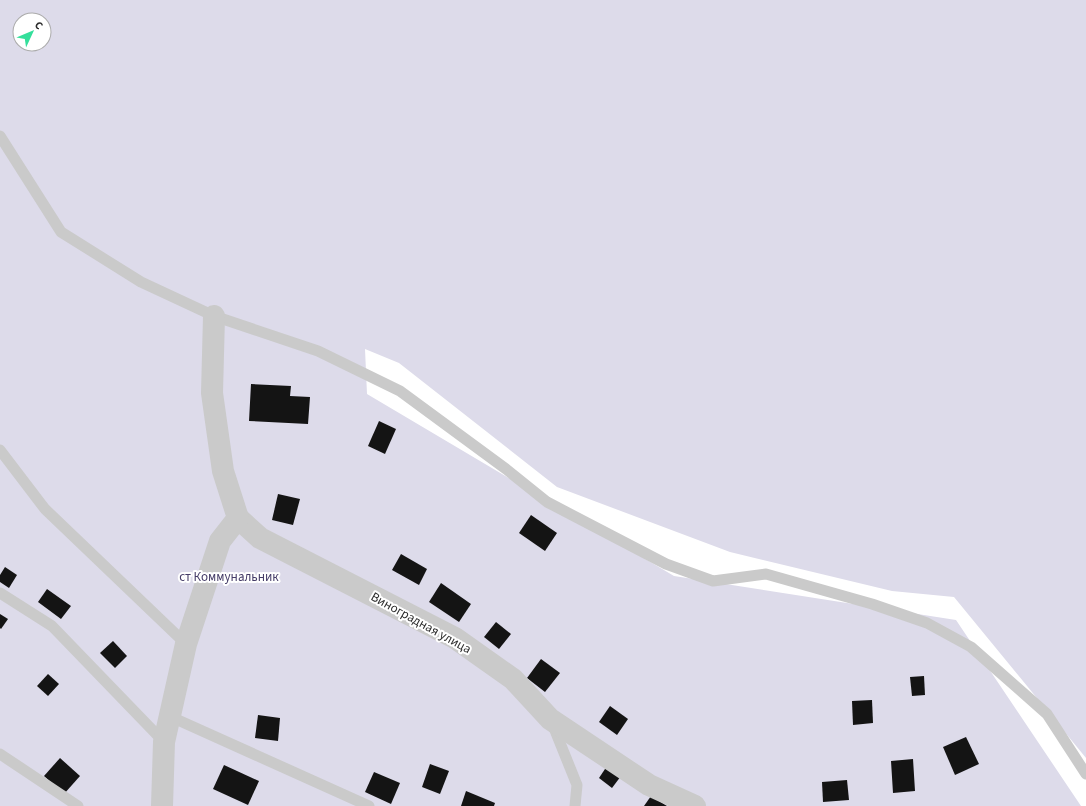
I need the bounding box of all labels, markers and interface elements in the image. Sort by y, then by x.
north arrow [12,12,52,52]
text: С [31,18,47,33]
park label: ст Коммунальник [179,568,279,586]
street label: Виноградная улица [367,588,475,658]

